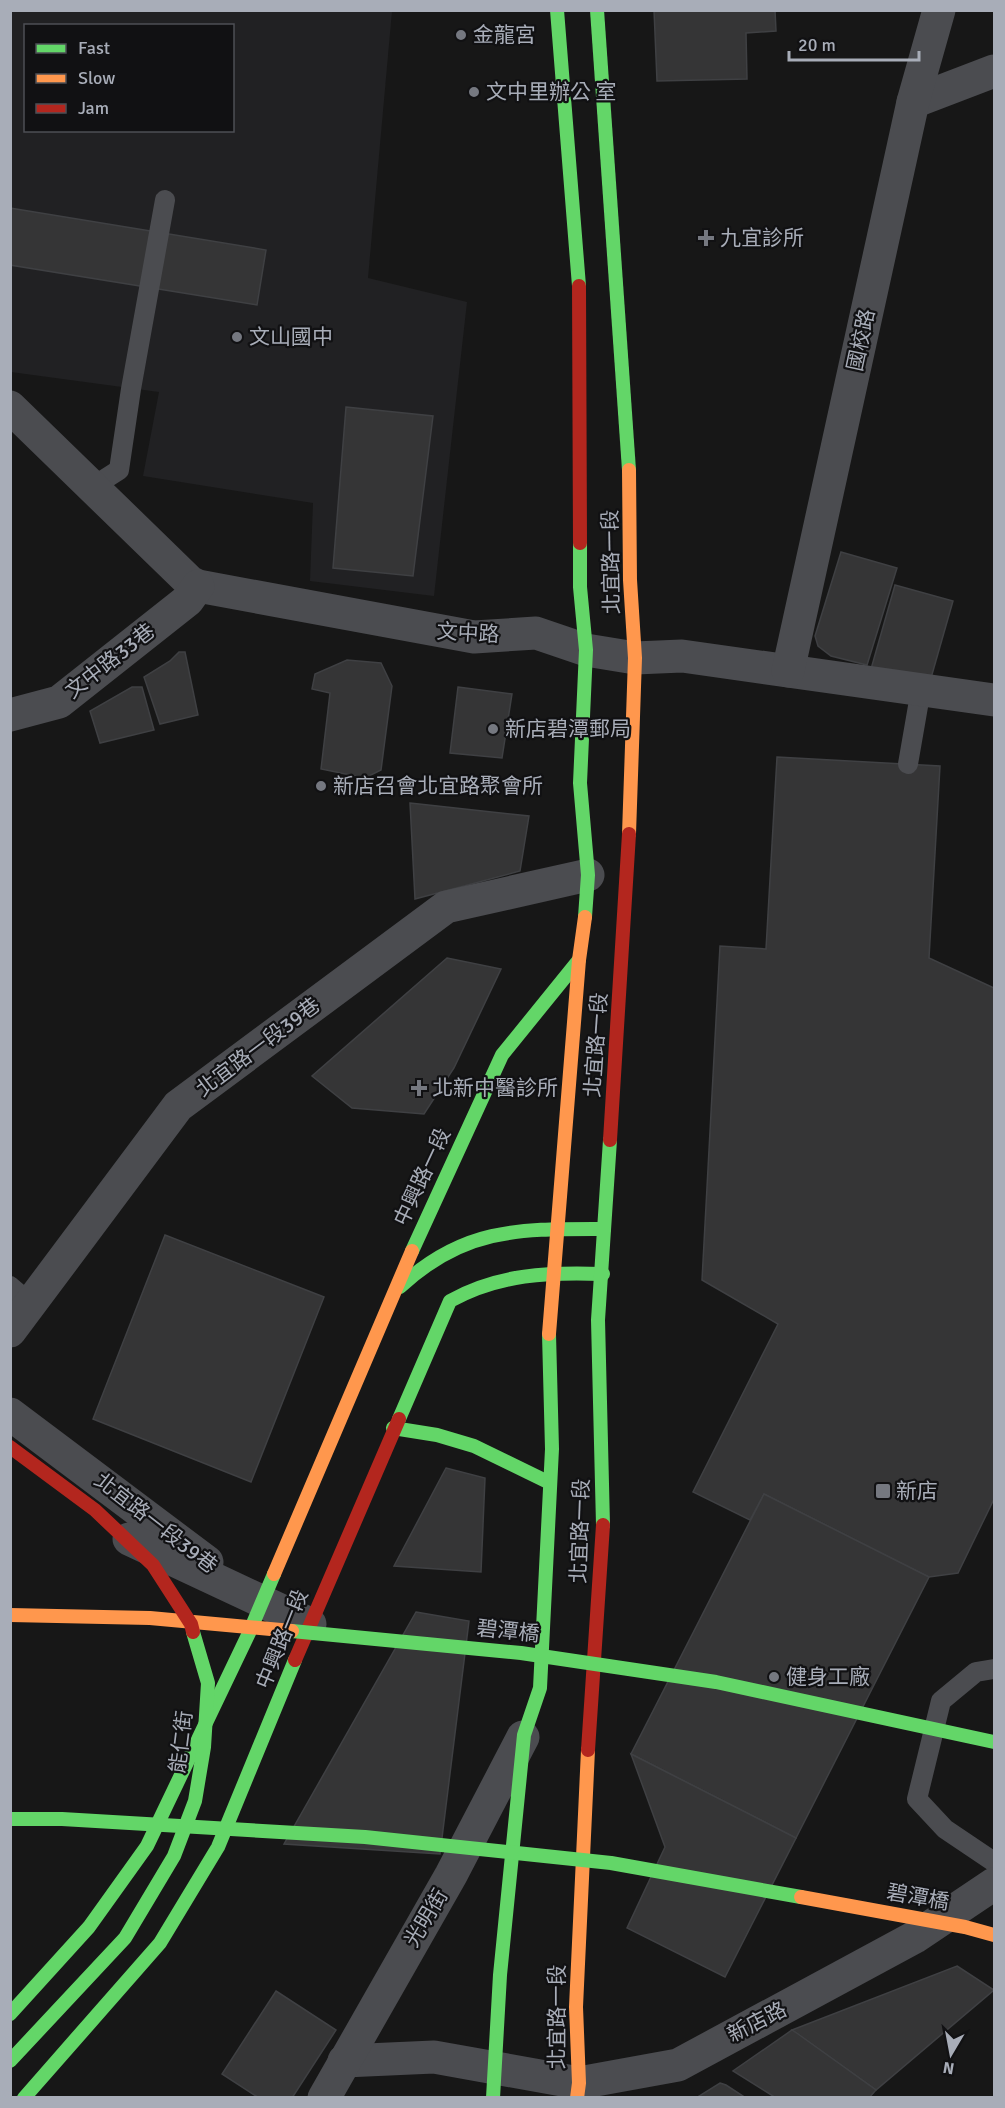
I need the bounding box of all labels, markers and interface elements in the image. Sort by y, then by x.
place label: 金龍宮 [473,22,536,48]
legend [24,24,234,132]
scale bar [789,24,920,62]
marker: 金龍宮 [454,28,468,42]
text: 20 m [798,34,836,56]
text: Fast [78,37,110,59]
text: Slow [78,67,115,89]
place label: 文中里辦公 室 [486,79,617,105]
marker: 文中里辦公 室 [467,85,481,99]
text: Jam [78,97,109,119]
place label: 九宜診所 [720,225,804,251]
marker: 九宜診所 [697,229,715,247]
street label: 國校路 [842,306,880,374]
place label: 文山國中 [249,324,333,350]
marker: 文山國中 [230,330,244,344]
street label: 北宜路一段 [597,509,625,615]
street label: 文中路33巷 [60,618,160,704]
street label: 文中路 [436,618,500,648]
place label: 新店碧潭郵局 [505,716,631,742]
marker: 新店碧潭郵局 [486,722,500,736]
place label: 新店召會北宜路聚會所 [333,773,543,799]
marker: 新店召會北宜路聚會所 [314,779,328,793]
street label: 北宜路一段39巷 [191,992,325,1102]
street label: 北宜路一段 [579,992,613,1098]
place label: 北新中醫診所 [432,1075,558,1101]
marker: 北新中醫診所 [410,1079,428,1097]
street label: 中興路一段 [388,1124,456,1230]
street label: 北宜路一段39巷 [89,1467,223,1579]
street label: 北宜路一段 [565,1478,595,1584]
place label: 新店 [896,1478,938,1504]
marker: 新店 [874,1482,892,1500]
street label: 中興路一段 [250,1585,314,1693]
street label: 碧潭橋 [475,1615,541,1647]
place label: 健身工廠 [786,1664,870,1690]
marker: 健身工廠 [767,1670,781,1684]
street label: 能仁街 [164,1709,198,1775]
street label: 碧潭橋 [885,1879,951,1915]
street label: 光明街 [399,1884,453,1952]
street label: 北宜路一段 [544,1965,570,2070]
street label: 新店路 [723,1996,791,2048]
north arrow [921,2024,981,2084]
text: N [941,2057,956,2079]

